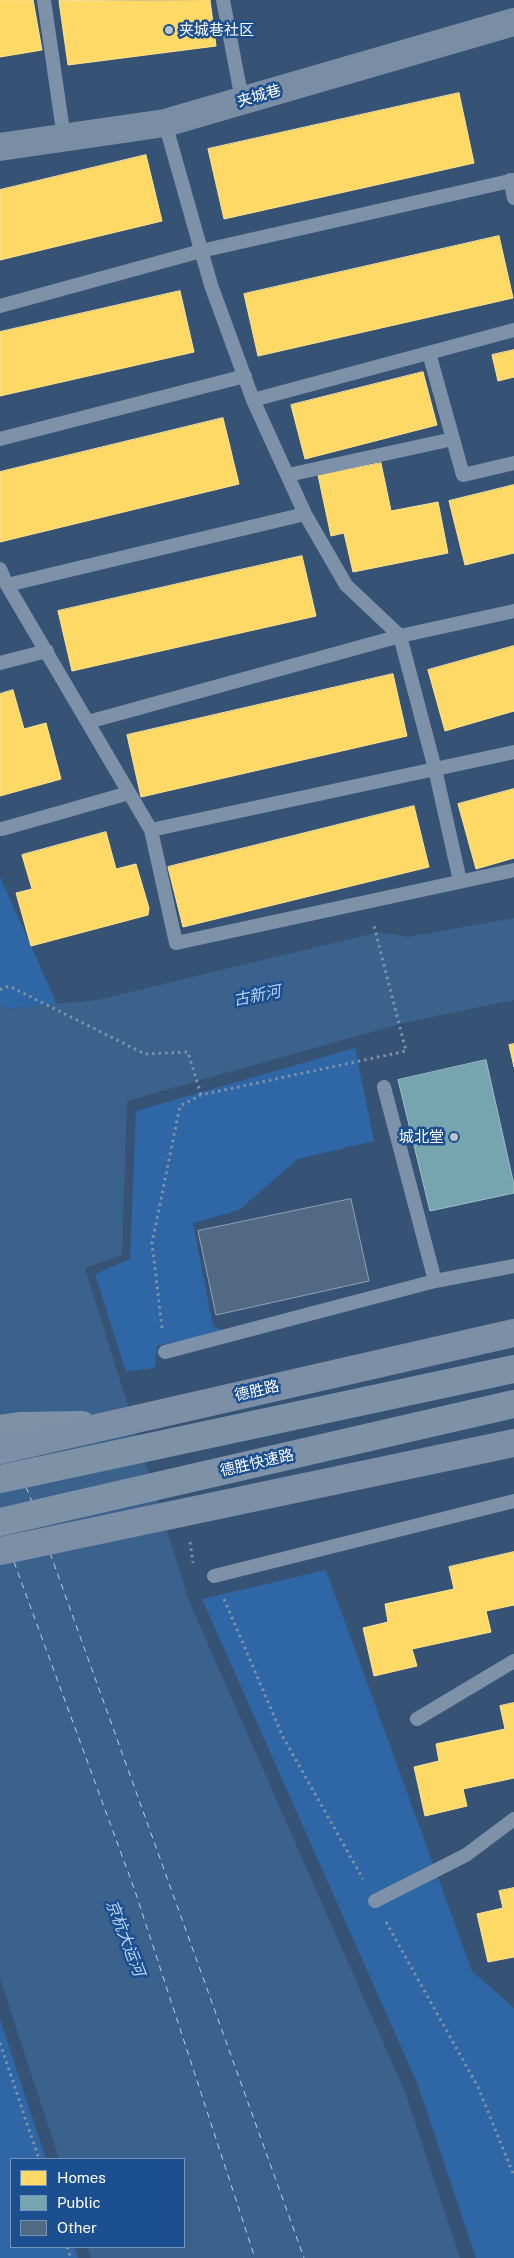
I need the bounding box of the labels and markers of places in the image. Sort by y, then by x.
place label: 夹城巷社区 [179,21,254,39]
marker: 夹城巷社区 [163,24,175,36]
place label: 城北堂 [399,1128,444,1146]
marker: 城北堂 [448,1131,460,1143]

